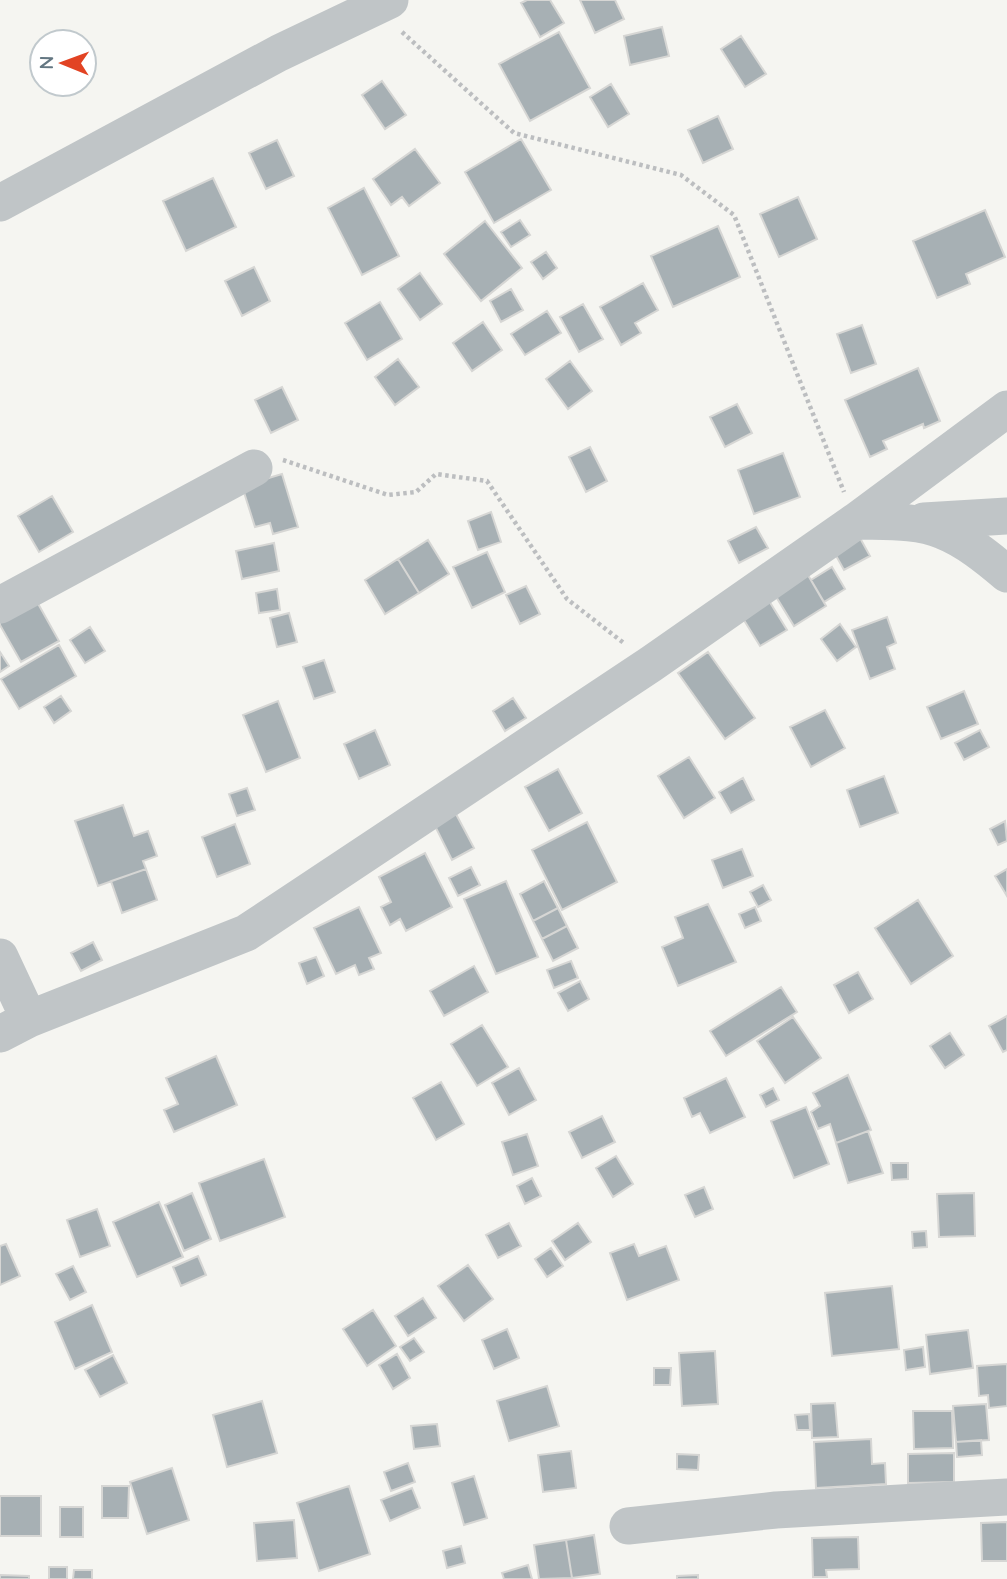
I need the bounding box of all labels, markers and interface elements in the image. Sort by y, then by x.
north arrow [28,28,98,98]
text: N [34,56,58,70]

